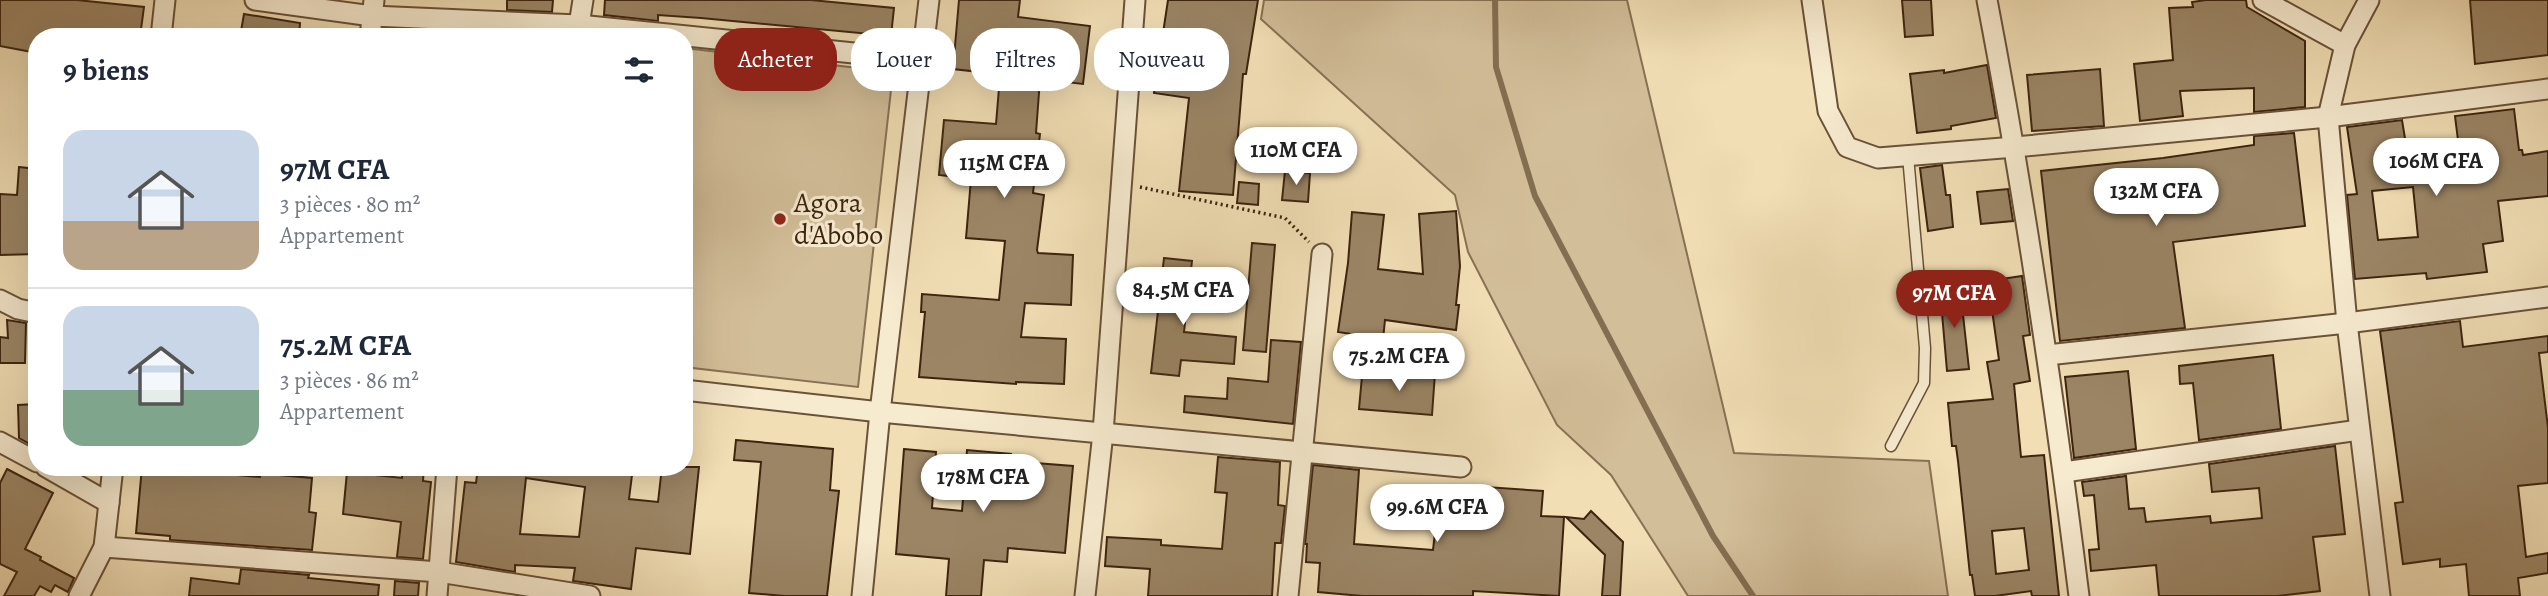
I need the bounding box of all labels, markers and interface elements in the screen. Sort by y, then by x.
chip: Acheter [714,28,837,91]
chip: Louer [851,28,956,91]
chip: Filtres [970,28,1080,91]
chip: Nouveau [1094,28,1229,91]
text: 9 biens [63,50,149,90]
icon: filters [620,51,658,89]
pin: 110M CFA [1224,128,1368,187]
text: 110M CFA [1250,134,1342,165]
pin: 106M CFA [2364,138,2508,198]
pin: 115M CFA [932,140,1076,200]
text: 106M CFA [2389,145,2483,176]
text: 115M CFA [959,147,1049,178]
text: 97M CFA [280,149,389,189]
icon: home [119,158,203,242]
pin: 132M CFA [2084,168,2228,228]
text: 132M CFA [2110,175,2202,206]
place label: Agora d'Abobo [793,184,883,254]
text: 3 pièces · 80 m² [280,189,420,220]
marker: Agora d'Abobo [772,211,788,227]
text: Appartement [280,220,404,251]
pin: 84.5M CFA [1103,268,1263,327]
pin: 97M CFA [1889,270,2019,330]
text: 84.5M CFA [1132,274,1234,305]
text: 97M CFA [1912,277,1996,308]
text: 75.2M CFA [280,325,411,365]
icon: home [119,334,203,418]
pin: 75.2M CFA [1319,334,1479,393]
text: 75.2M CFA [1349,340,1449,371]
text: 3 pièces · 86 m² [280,365,419,396]
text: Appartement [280,396,404,427]
pin: 178M CFA [911,454,1055,514]
text: 178M CFA [937,461,1029,492]
pin: 99.6M CFA [1357,484,1517,544]
text: 99.6M CFA [1386,491,1488,522]

